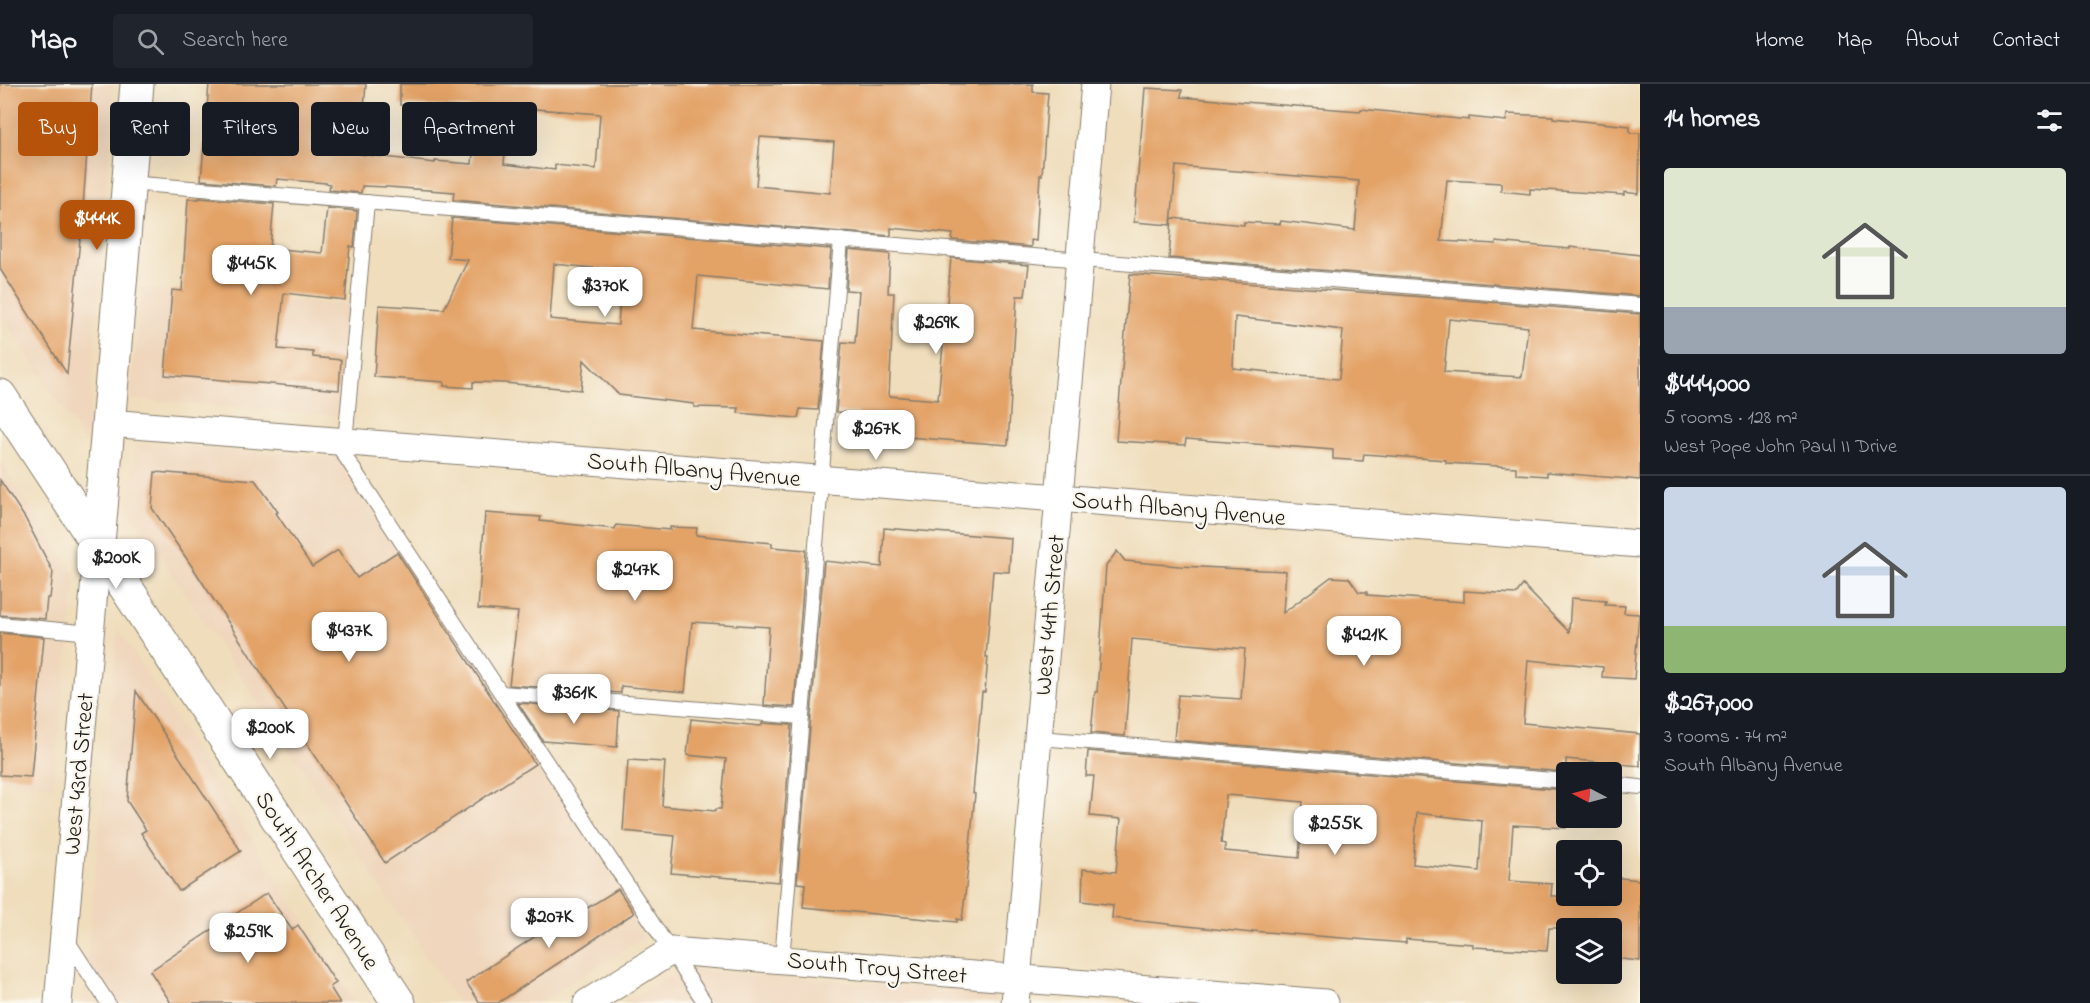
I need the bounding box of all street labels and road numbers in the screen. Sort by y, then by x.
street label: South Albany Avenue [585,445,802,499]
street label: South Albany Avenue [1070,484,1287,538]
street label: West 44th Street [1027,533,1076,697]
street label: West 43rd Street [56,692,105,857]
street label: South Archer Avenue [245,785,387,978]
street label: South Troy Street [785,944,968,996]

